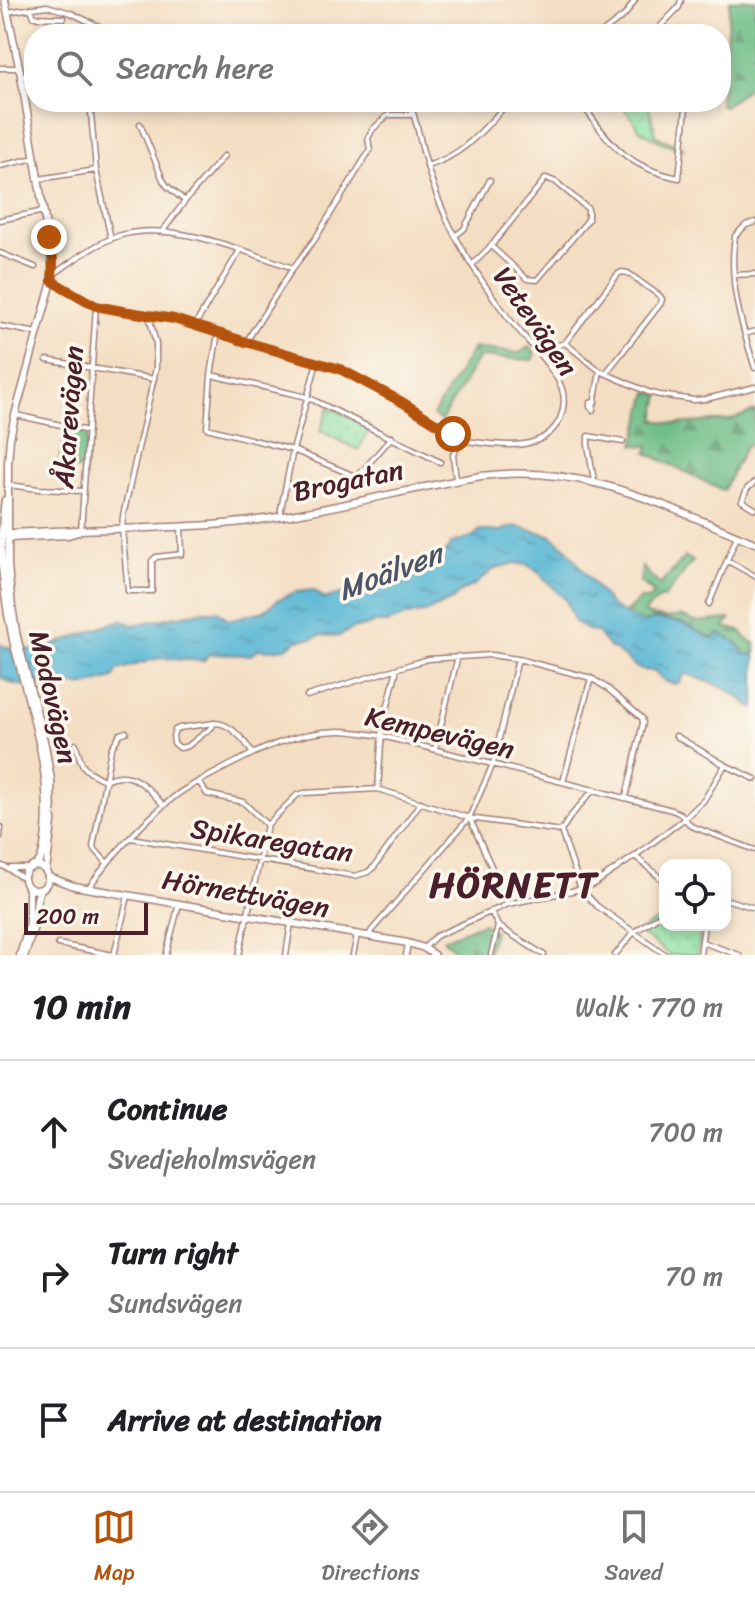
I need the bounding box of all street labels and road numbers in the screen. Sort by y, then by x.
street label: Vetevägen [480,256,592,387]
street label: Åkarevägen [39,344,98,491]
street label: Brogatan [288,445,408,516]
street label: Modovägen [14,625,93,769]
street label: Kempevägen [360,692,519,773]
street label: Spikaregatan [187,803,357,877]
street label: Hörnettvägen [159,855,333,932]

